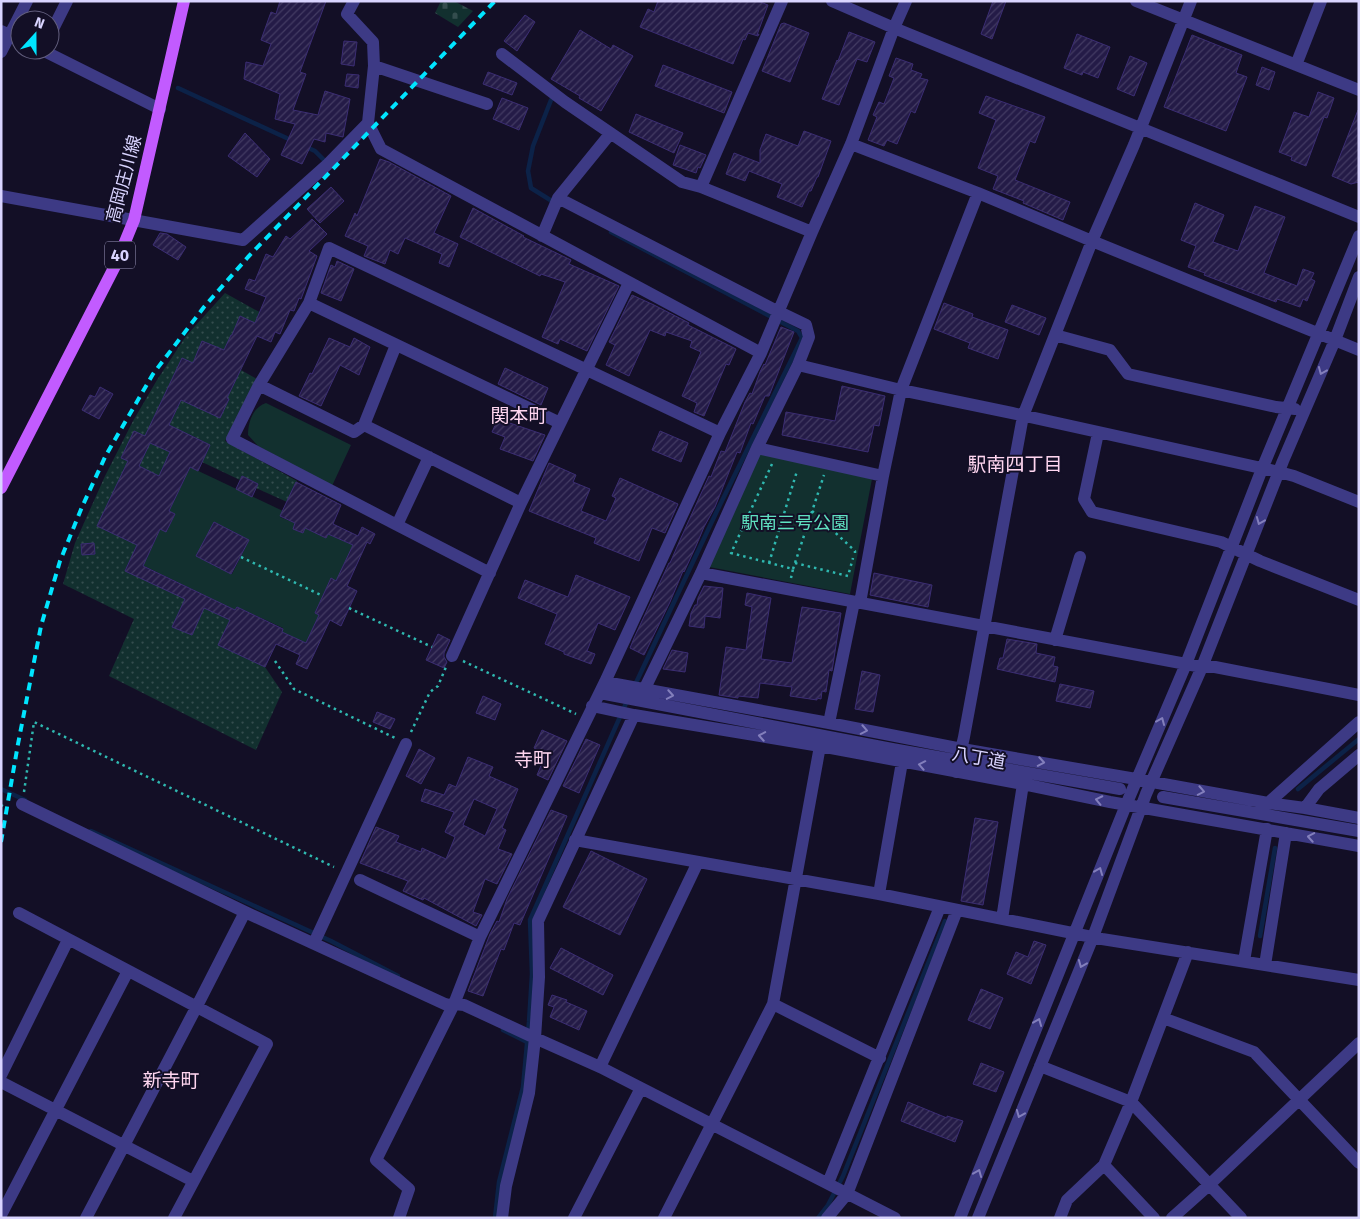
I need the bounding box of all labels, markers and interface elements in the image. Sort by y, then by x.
north arrow [10,10,60,60]
text: N [32,14,47,33]
street label: 高岡庄川線 [102,133,146,225]
road number: 40 [105,242,135,268]
one-way arrow [1317,366,1328,375]
district label: 関本町 [490,404,548,427]
district label: 駅南四丁目 [967,453,1063,476]
park label: 駅南三号公園 [741,512,849,534]
one-way arrow [1256,516,1266,525]
one-way arrow [666,689,674,699]
one-way arrow [1155,717,1165,726]
one-way arrow [860,724,869,734]
one-way arrow [758,732,767,742]
street label: 八丁道 [951,742,1007,774]
district label: 寺町 [514,748,552,771]
one-way arrow [1037,757,1046,767]
one-way arrow [918,761,927,771]
one-way arrow [1197,785,1206,795]
one-way arrow [1095,795,1104,805]
one-way arrow [1306,832,1315,843]
one-way arrow [1093,867,1103,876]
one-way arrow [1077,959,1088,968]
one-way arrow [1032,1018,1043,1027]
district label: 新寺町 [142,1069,200,1092]
one-way arrow [1016,1110,1026,1118]
one-way arrow [972,1169,982,1177]

